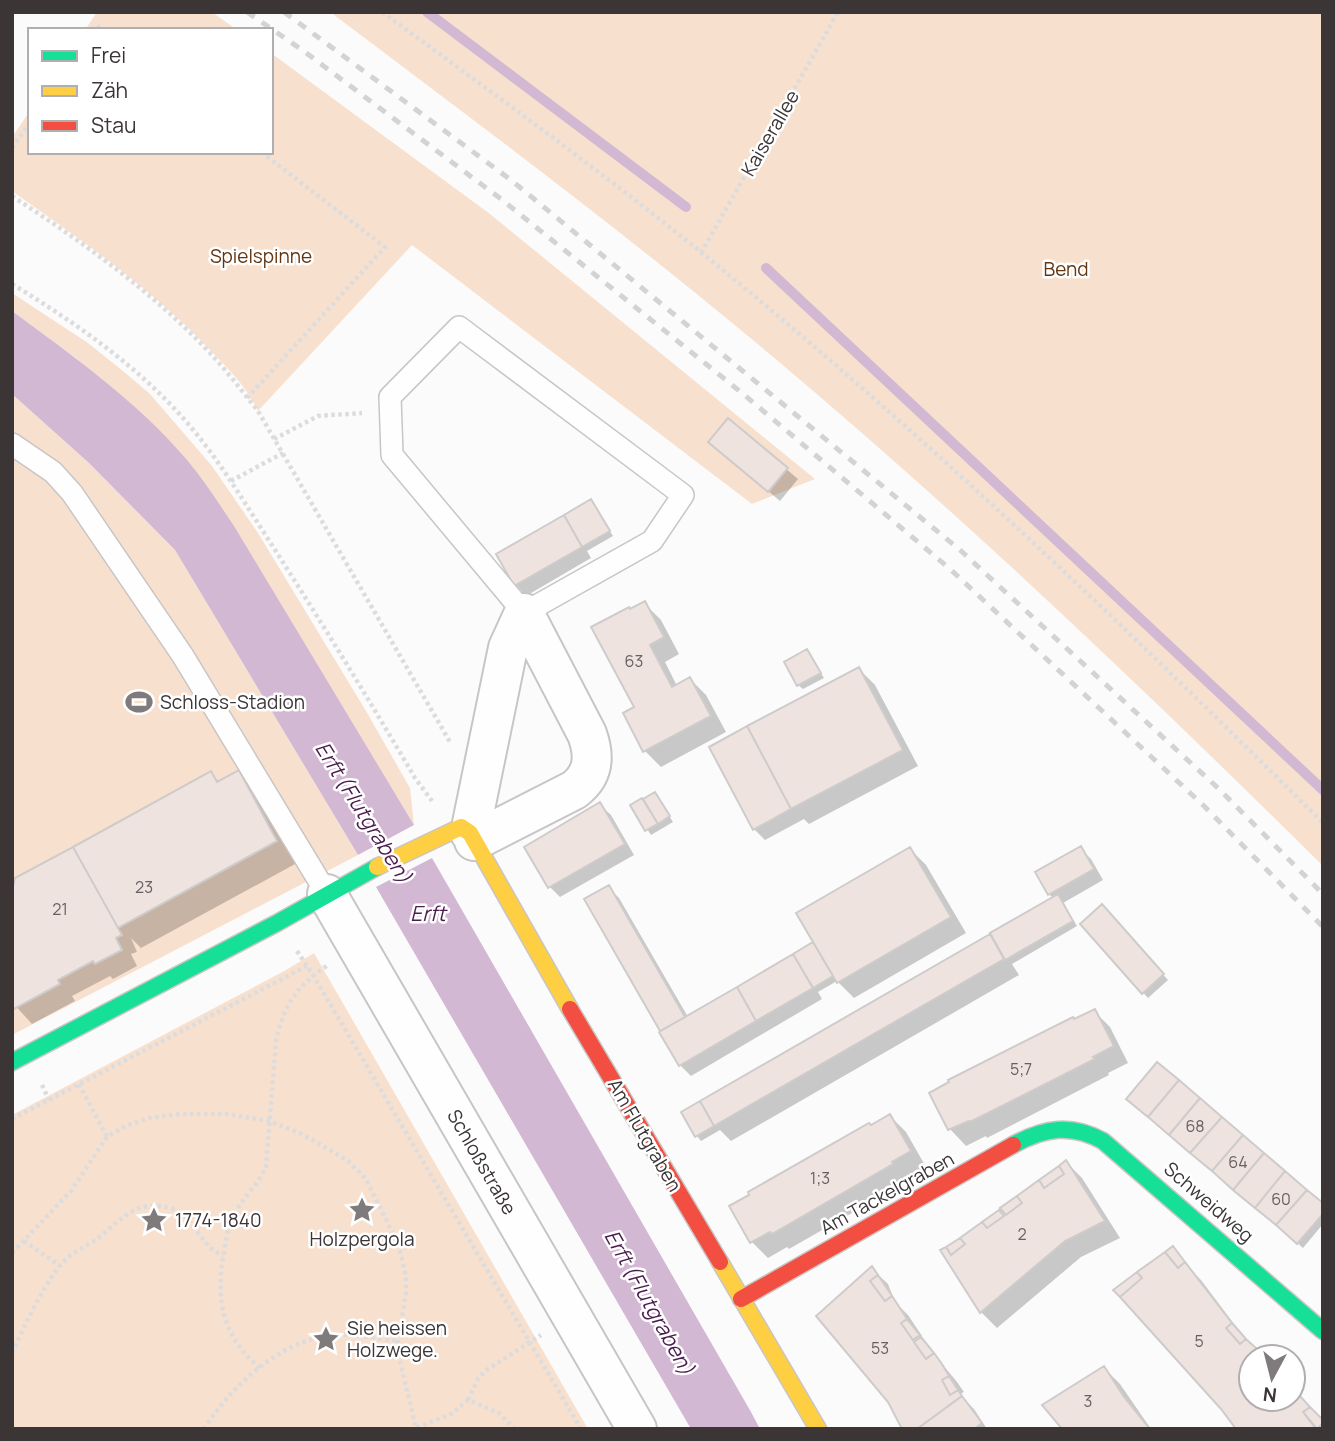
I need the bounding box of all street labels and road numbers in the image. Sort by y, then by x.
street label: Kaiserallee [735,85,805,181]
street label: Am Flutgraben [602,1074,688,1196]
street label: Schloßstraße [441,1105,523,1219]
street label: Am Tackelgraben [815,1145,959,1241]
street label: Schweidweg [1159,1156,1259,1248]

